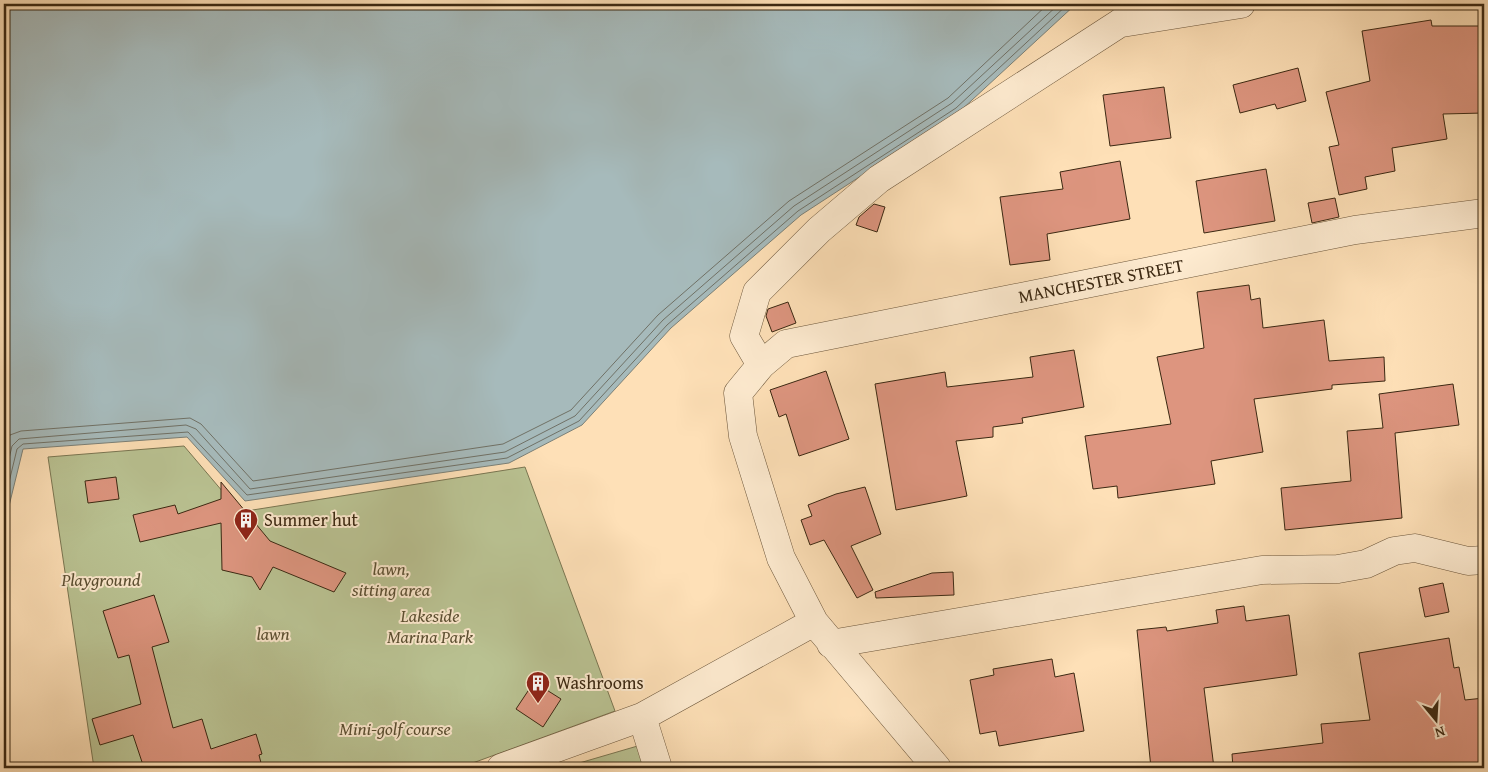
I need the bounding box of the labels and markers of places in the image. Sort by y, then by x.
place label: Summer hut [264,506,359,533]
building icon: Summer hut [233,507,259,541]
place label: Washrooms [556,669,644,696]
building icon: Washrooms [525,670,551,704]

